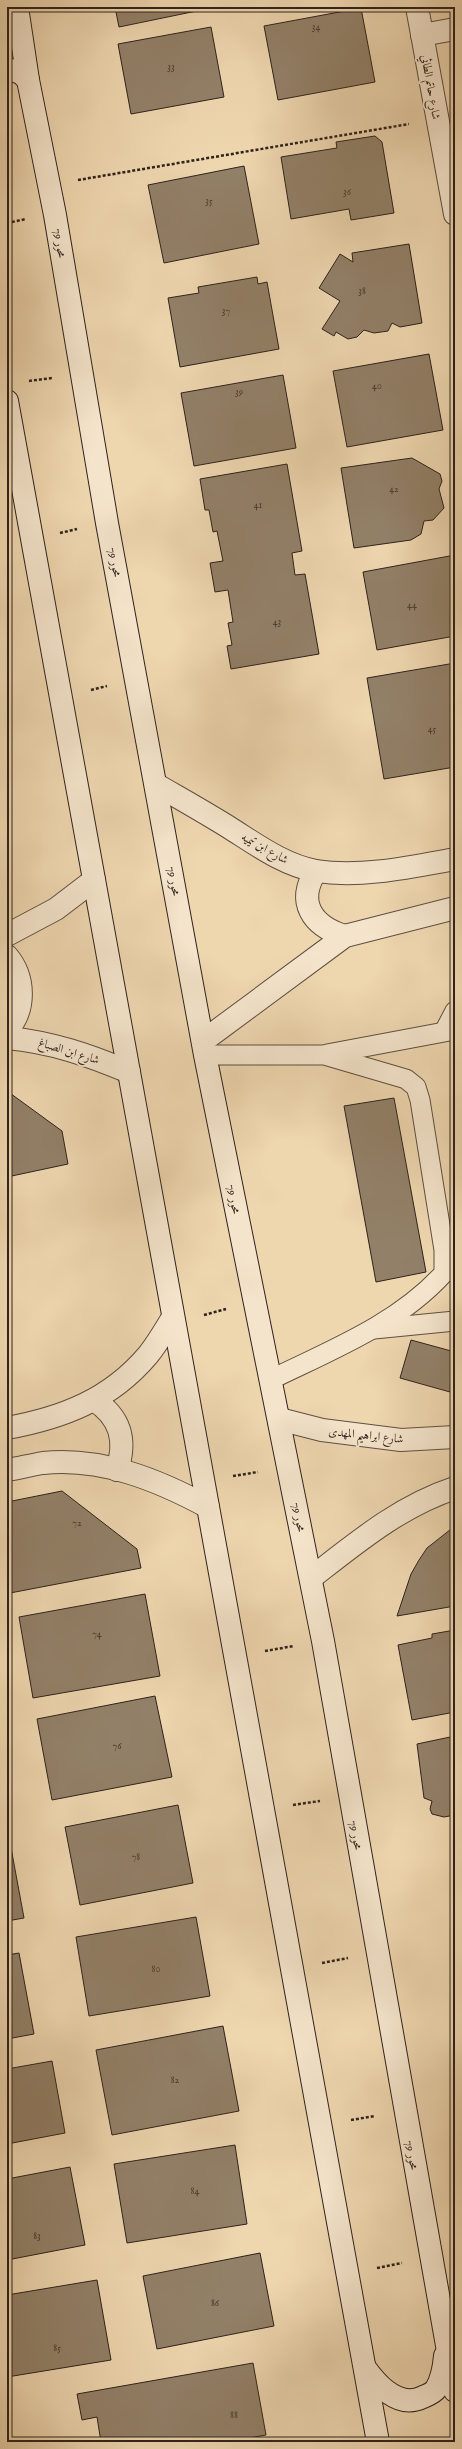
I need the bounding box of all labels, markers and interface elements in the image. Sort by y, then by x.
house number: 34 [312,21,320,34]
street label: شارع حاتم الطائي [414,53,444,122]
house number: 33 [167,61,175,74]
house number: 36 [343,186,352,199]
house number: 35 [205,195,213,208]
street label: محور 79 [50,227,69,260]
house number: 38 [358,285,366,298]
house number: 37 [222,305,231,318]
house number: 40 [372,380,382,393]
house number: 39 [235,386,243,399]
house number: 42 [389,483,399,496]
house number: 41 [254,499,263,512]
street label: محور 79 [104,546,125,579]
house number: 44 [407,599,417,612]
house number: 43 [273,616,282,629]
house number: 45 [428,723,437,736]
street label: شارع ابن تيميه [237,829,291,870]
street label: محور 79 [164,865,184,898]
street label: شارع ابن الصباغ [36,1035,101,1071]
street label: محور 79 [223,1183,244,1216]
street label: شارع ابراهيم المهدى [327,1424,404,1451]
street label: محور 79 [288,1501,309,1534]
house number: 72 [72,1517,82,1530]
house number: 74 [92,1628,102,1641]
house number: 76 [113,1740,122,1753]
street label: محور 79 [346,1819,366,1852]
house number: 78 [132,1851,140,1864]
house number: 80 [152,1963,160,1976]
house number: 82 [171,2074,180,2087]
street label: محور 79 [402,2139,422,2172]
house number: 84 [191,2185,200,2198]
house number: 83 [33,2230,41,2243]
house number: 86 [211,2297,220,2310]
house number: 85 [53,2342,61,2355]
house number: 88 [230,2409,238,2422]

